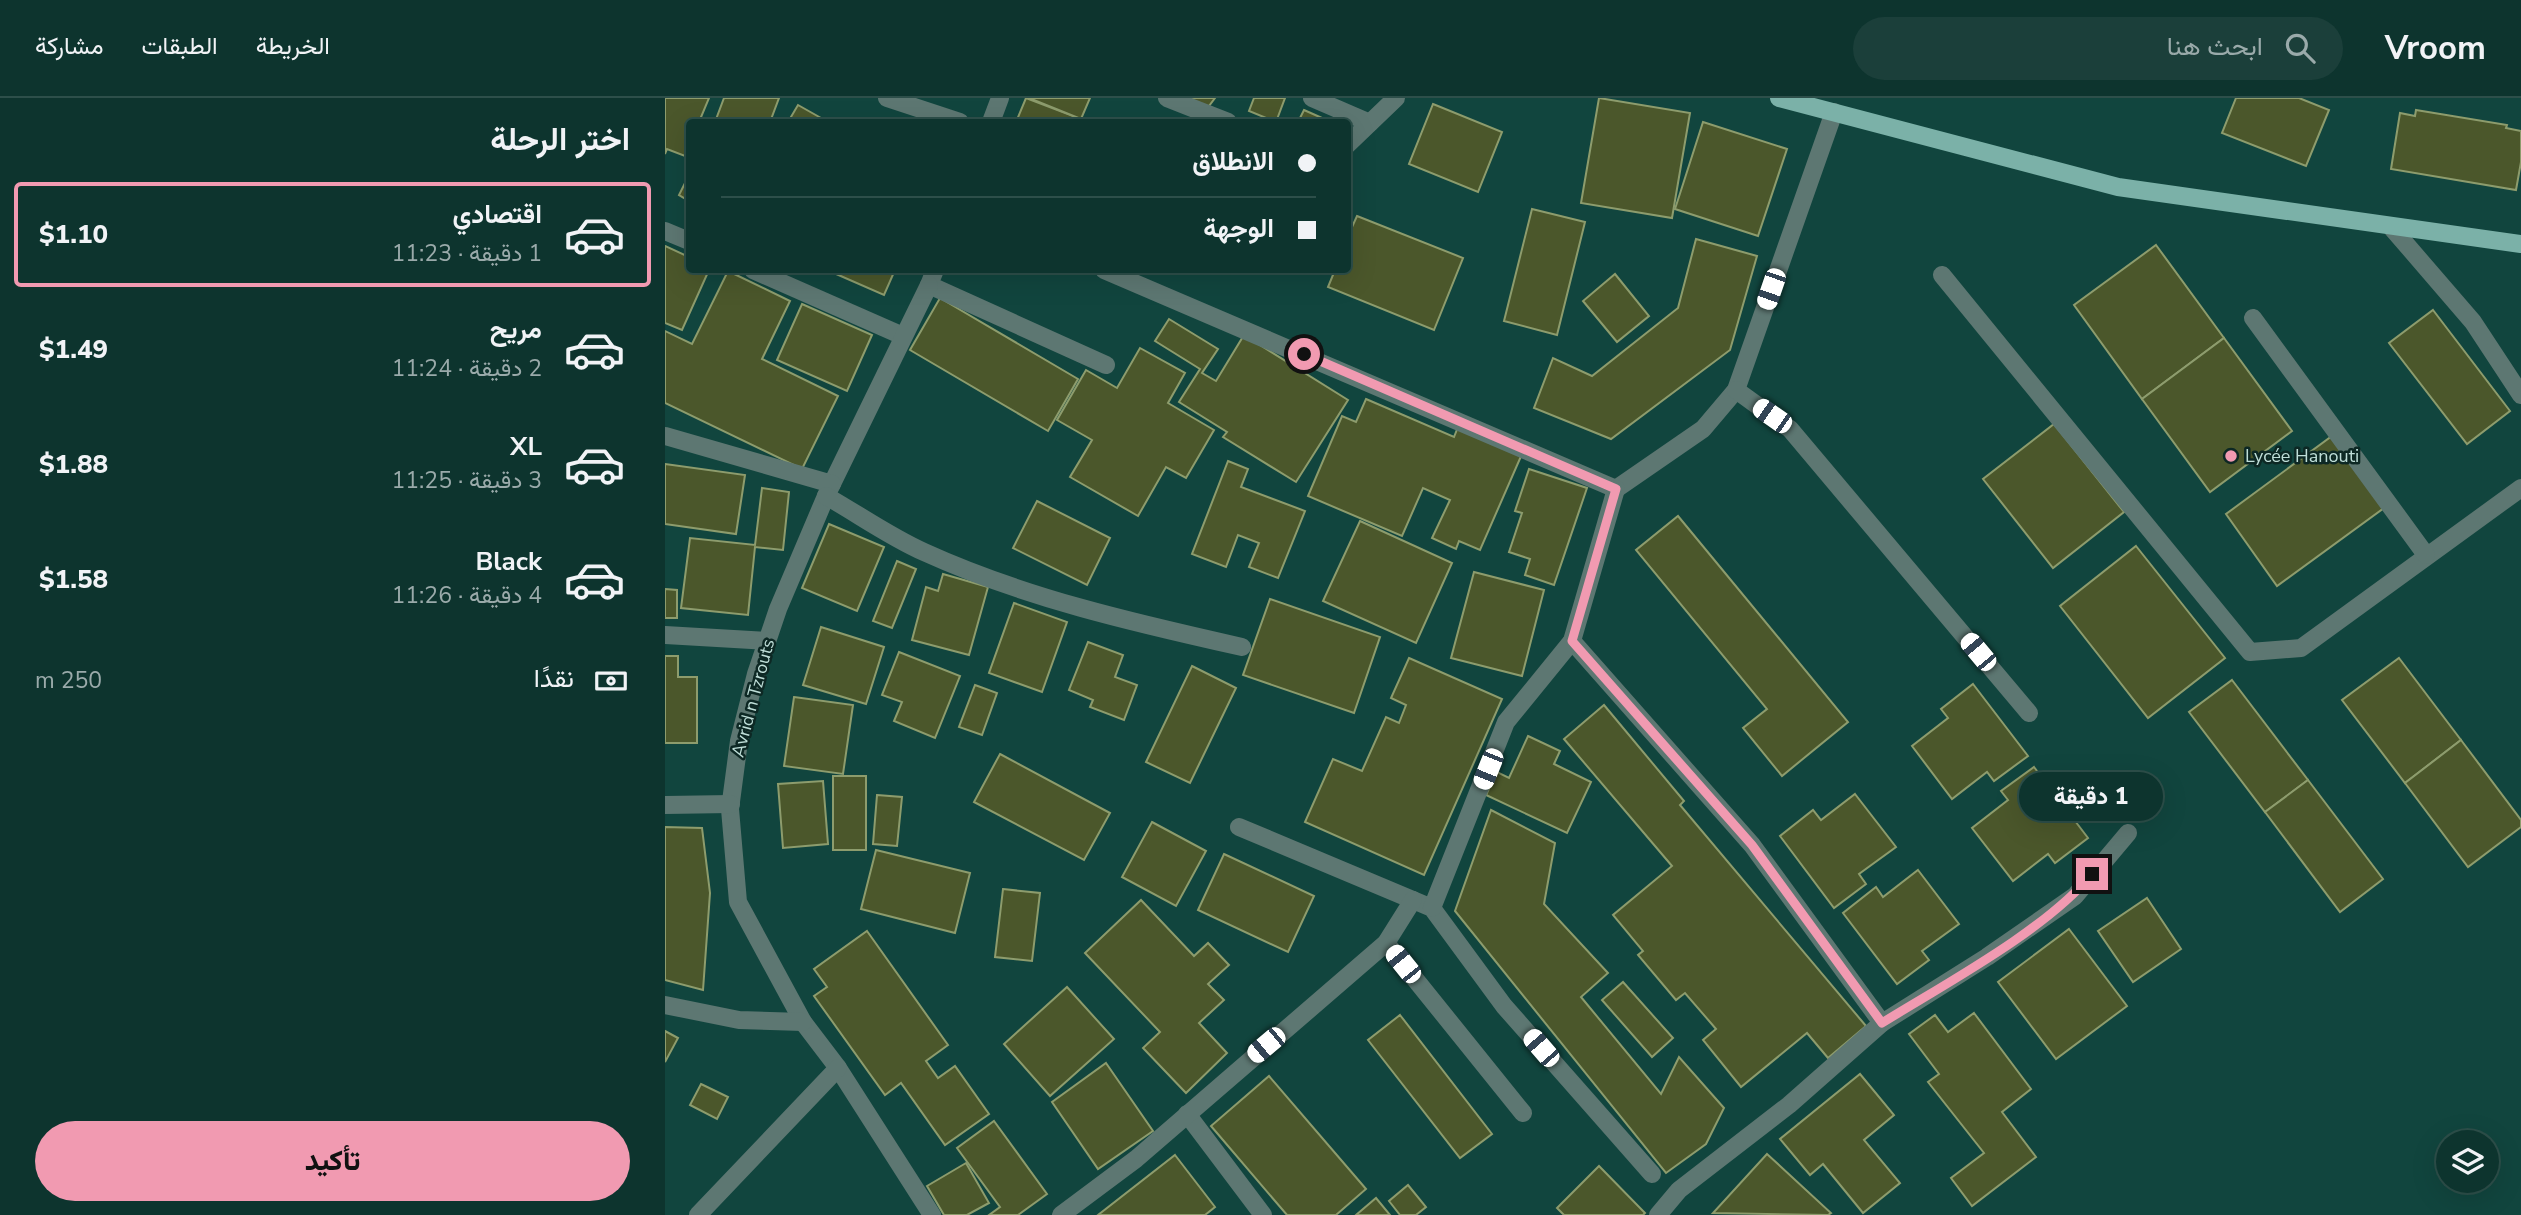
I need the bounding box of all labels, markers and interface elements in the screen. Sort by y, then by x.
search box [1853,17,2343,80]
text: Vroom [2385,26,2486,71]
text: ابحث هنا [2167,29,2263,64]
icon: search [2281,29,2319,67]
text: مشاركة [35,30,103,62]
text: الطبقات [141,30,218,62]
text: الخريطة [256,30,330,62]
text: اختر الرحلة [490,118,630,161]
text: الانطلاق [1192,144,1274,179]
text: اقتصادي [453,197,542,232]
icon: car [563,203,626,266]
text: الوجهة [1203,211,1274,246]
text: $1.10 [39,217,108,252]
text: 1 دقيقة · 11:23 [392,238,542,269]
car [1755,266,1788,312]
text: مريح [490,312,542,347]
icon: car [563,318,626,381]
text: $1.49 [39,332,108,367]
route start [1288,338,1320,370]
text: 2 دقيقة · 11:24 [392,353,542,384]
car [1749,395,1796,437]
text: XL [510,429,542,464]
icon: car [563,433,626,496]
place label: Lycée Hanouti [2245,444,2359,468]
text: $1.88 [39,447,108,482]
marker: Lycée Hanouti [2223,448,2239,464]
text: 3 دقيقة · 11:25 [392,465,542,496]
text: Black [475,544,542,579]
icon: car [563,548,626,611]
text: $1.58 [39,562,108,597]
text: 4 دقيقة · 11:26 [392,580,542,611]
car [1957,629,2000,675]
street label: Avrid n Tzrouts [726,636,780,760]
text: نقدًا [534,661,574,696]
icon: cash [592,662,630,700]
text: 250 m [35,665,102,696]
car [1471,746,1506,792]
callout: 1 دقيقة [2020,772,2164,822]
text: 1 دقيقة [2054,781,2128,812]
route end [2076,858,2108,890]
car [1382,941,1425,987]
car [1244,1023,1289,1067]
car [1520,1025,1563,1071]
button: تأكيد [35,1121,630,1201]
map controls [2436,1130,2499,1193]
button: layers [2436,1130,2499,1193]

